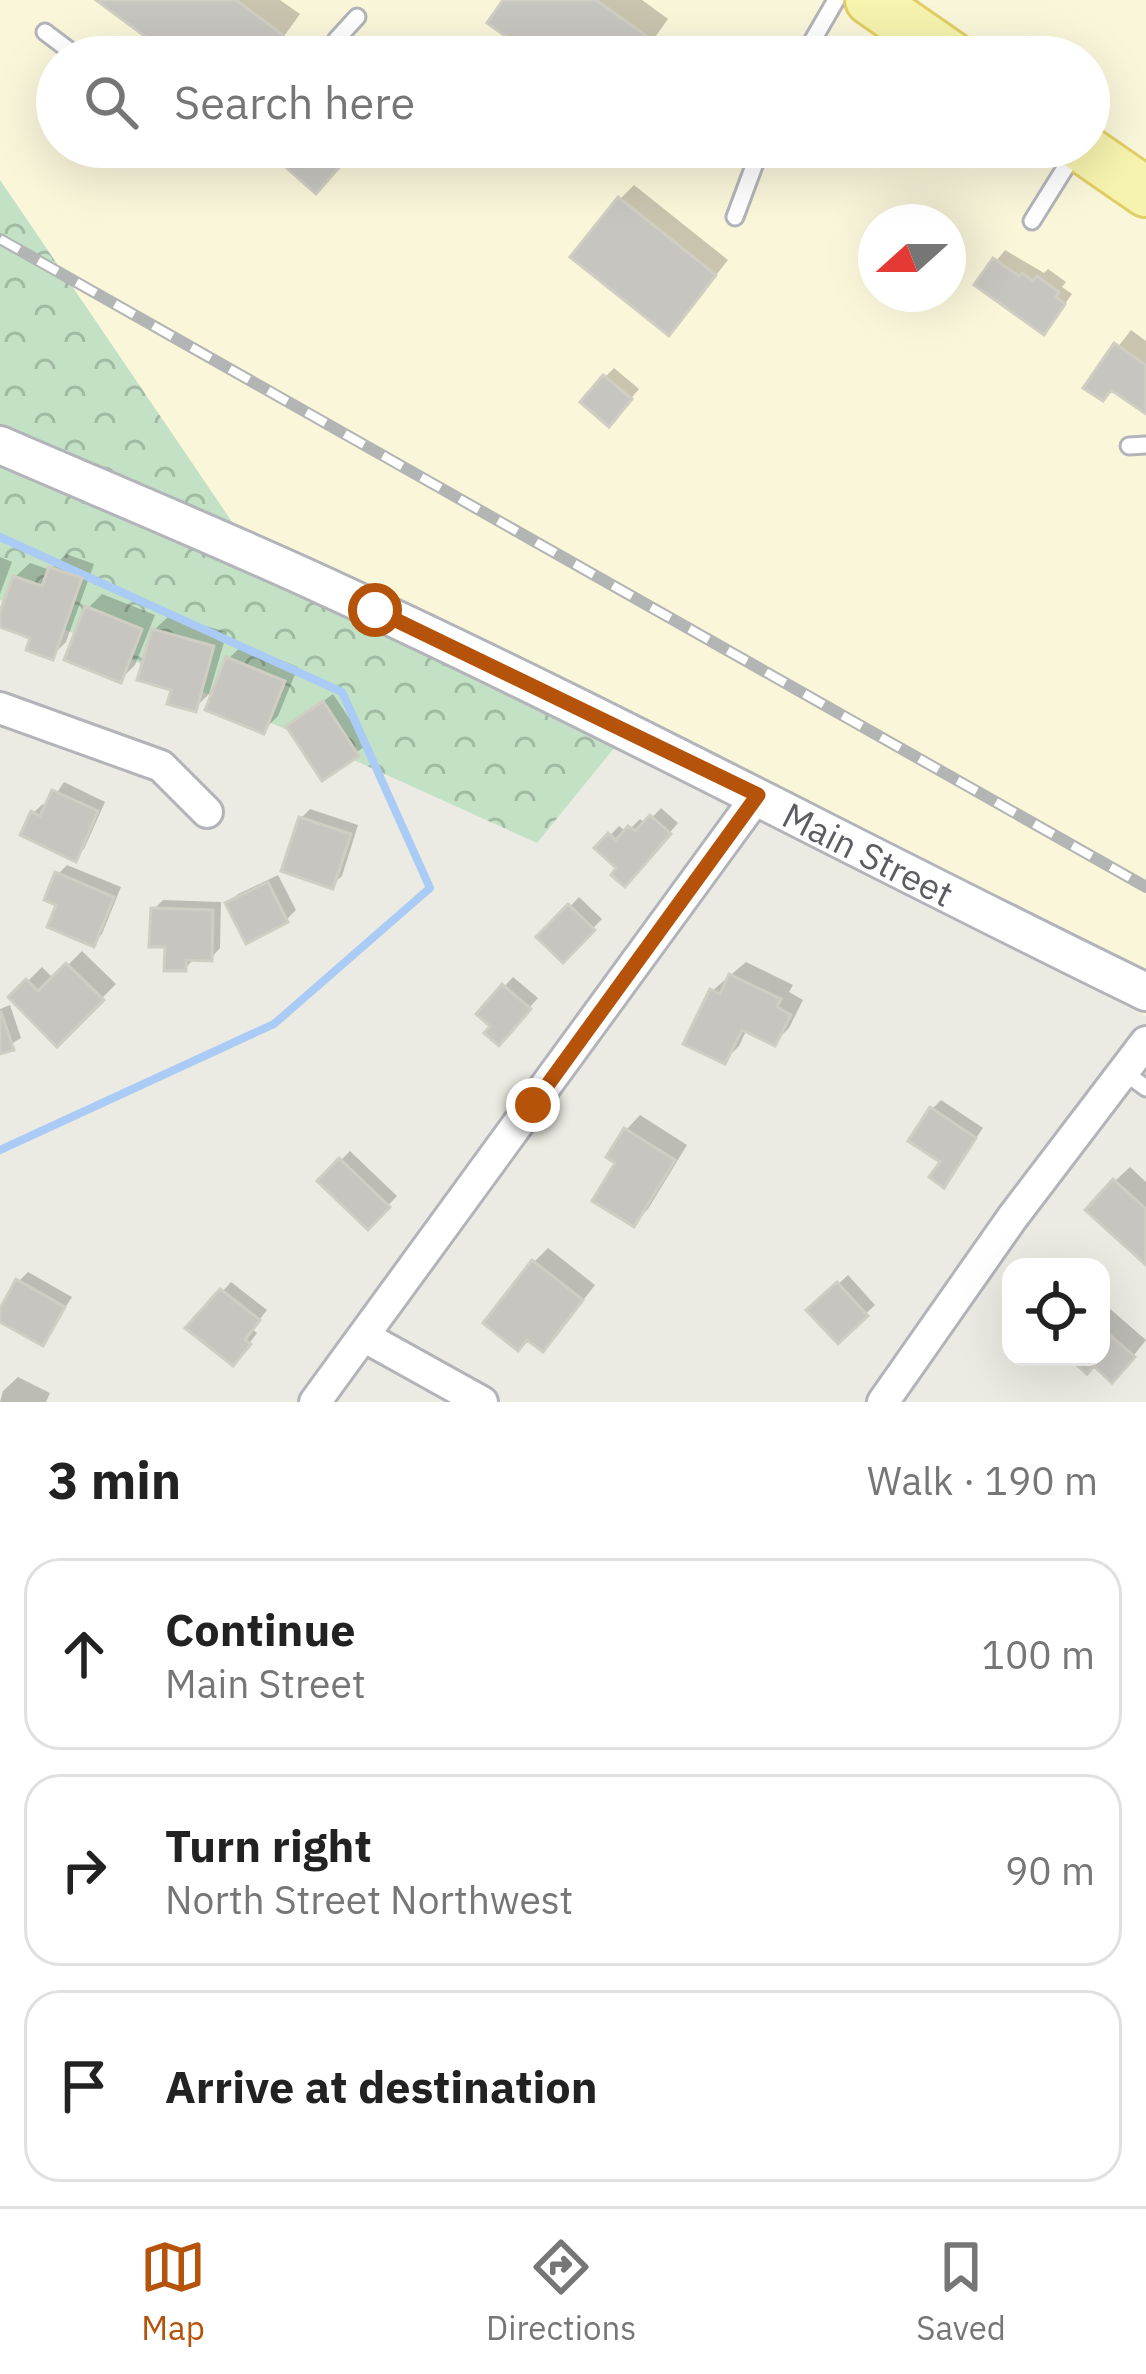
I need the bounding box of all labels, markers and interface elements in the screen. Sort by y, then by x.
search box [36,36,1110,168]
icon: search [78,69,144,135]
text: Search here [174,73,415,131]
north arrow [858,204,966,312]
route start [348,583,402,637]
street label: Main Street [775,791,962,916]
route end [506,1078,560,1132]
map controls [1002,1258,1110,1366]
button: locate [1002,1258,1110,1366]
text: 3 min [48,1447,181,1513]
text: Walk · 190 m [867,1455,1098,1506]
text: Continue [165,1600,356,1658]
icon: ahead [51,1621,117,1687]
text: 100 m [982,1629,1095,1680]
text: Main Street [165,1658,366,1709]
text: Turn right [165,1816,372,1874]
icon: right [51,1837,117,1903]
text: 90 m [1005,1845,1095,1896]
text: North Street Northwest [165,1874,573,1925]
icon: arrive [51,2053,117,2119]
text: Arrive at destination [165,2057,598,2115]
tab: Map [140,2234,206,2349]
tab: Directions [486,2234,636,2349]
tab: Saved [916,2234,1006,2349]

